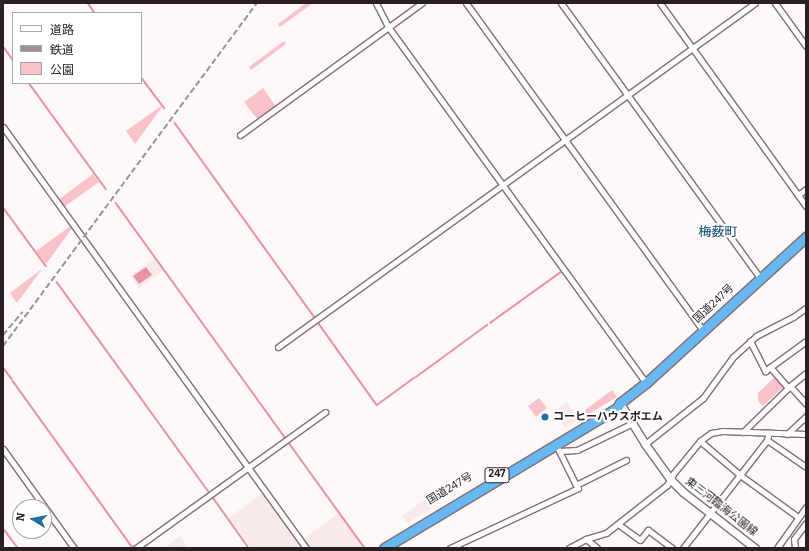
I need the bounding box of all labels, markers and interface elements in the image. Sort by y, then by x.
legend [12,12,142,84]
text: 道路 [50,23,74,37]
text: 鉄道 [50,43,74,57]
text: 公園 [50,63,74,77]
district label: 梅薮町 [699,224,737,240]
street label: 国道247号 [691,282,737,326]
place label: コーヒーハウスポエム [553,410,663,424]
marker: コーヒーハウスポエム [540,412,550,422]
road number: 247 [484,467,510,483]
street label: 国道247号 [425,470,475,508]
street label: 東三河臨海公園線 [682,475,760,539]
north arrow [12,499,52,539]
text: N [14,512,28,522]

